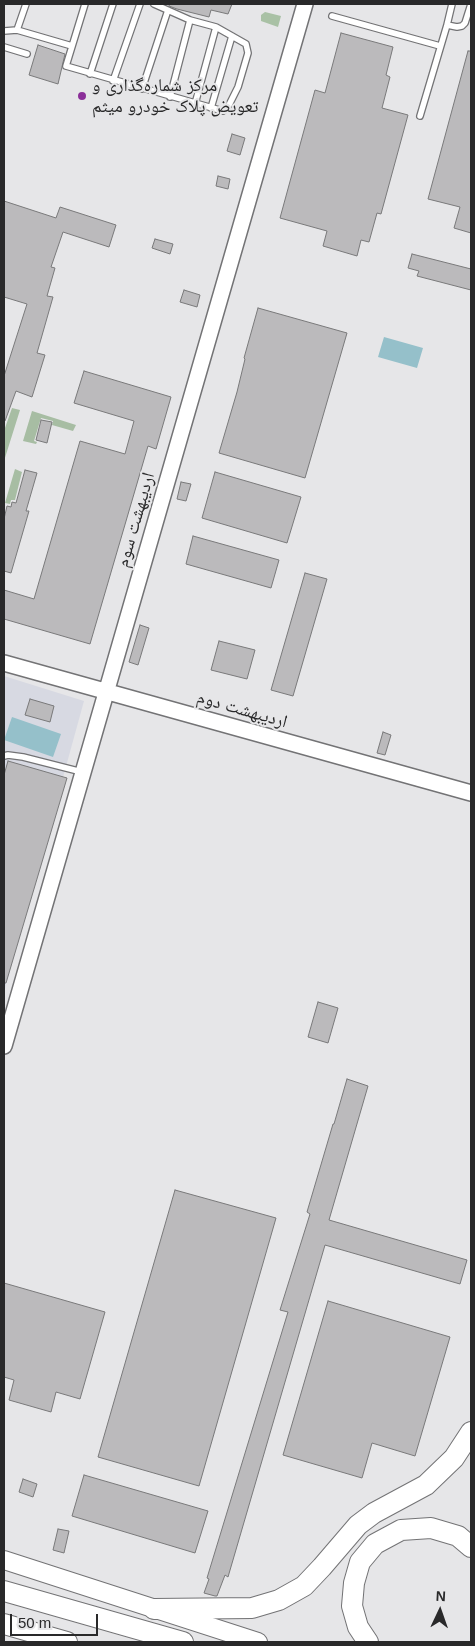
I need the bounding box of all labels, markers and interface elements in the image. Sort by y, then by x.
place label: مرکز شماره‌گذاری و تعویض پلاک خودرو میثم [92,75,259,118]
marker: مرکز شماره‌گذاری و تعویض پلاک خودرو میثم [76,90,88,102]
street label: اردیبهشت سوم [112,470,160,570]
street label: اردیبهشت دوم [194,687,290,733]
north arrow [415,1586,465,1636]
text: N [435,1588,446,1604]
scale bar [12,1604,100,1636]
text: 50 m [18,1614,51,1631]

